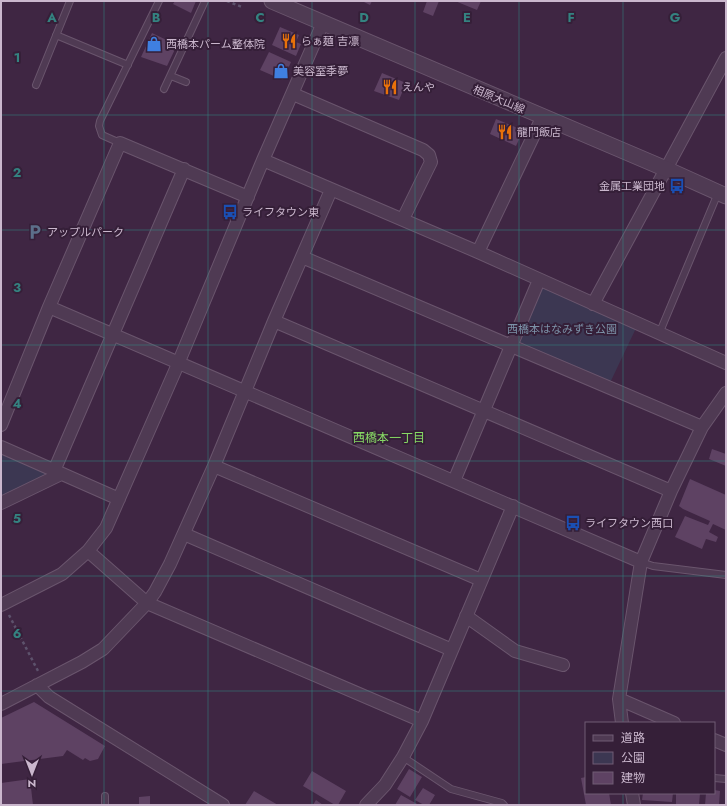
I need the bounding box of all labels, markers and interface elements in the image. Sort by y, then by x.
text: A [46,8,57,27]
text: B [152,8,161,27]
text: C [255,8,265,27]
text: D [359,8,369,27]
text: E [463,8,471,27]
text: F [567,8,575,27]
text: G [670,8,681,27]
restaurant icon: らぁ麺 吉凛 [280,32,298,50]
place label: らぁ麺 吉凛 [301,33,359,49]
shop icon: 西橋本パーム整体院 [145,35,163,53]
place label: 西橋本パーム整体院 [166,36,265,52]
text: 1 [14,48,20,67]
shop icon: 美容室季夢 [272,62,290,80]
place label: 美容室季夢 [293,63,348,79]
restaurant icon: えんや [381,78,399,96]
place label: えんや [402,79,435,95]
street label: 相原大山線 [471,81,527,117]
restaurant icon: 龍門飯店 [496,123,514,141]
place label: 龍門飯店 [517,124,561,140]
text: 2 [13,163,21,182]
bus stop icon: 金属工業団地 [668,177,686,195]
place label: 金属工業団地 [599,178,665,194]
bus stop icon: ライフタウン東 [221,203,239,221]
place label: ライフタウン東 [242,204,319,220]
parking icon: アップルパーク [26,223,44,241]
place label: アップルパーク [47,224,124,240]
text: 3 [13,278,21,297]
park label: 西橋本はなみずき公園 [507,321,617,337]
text: 4 [12,394,22,413]
district label: 西橋本一丁目 [353,429,425,447]
text: 5 [13,509,21,528]
bus stop icon: ライフタウン西口 [564,514,582,532]
place label: ライフタウン西口 [585,515,673,531]
text: 6 [13,624,22,643]
legend [585,722,715,794]
text: 道路 [621,729,645,747]
text: 公園 [621,749,645,767]
north arrow [12,754,52,794]
text: 建物 [621,769,645,787]
text: N [28,776,36,792]

